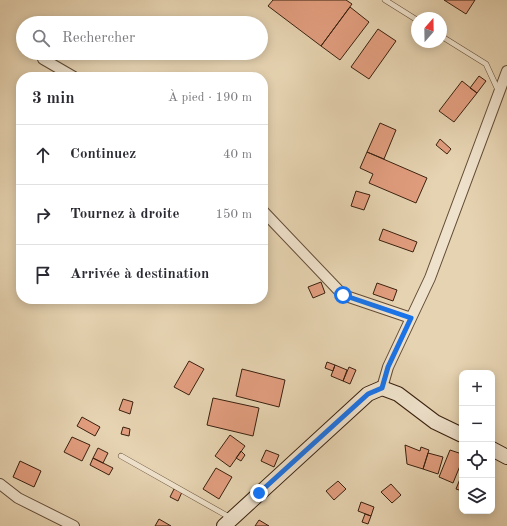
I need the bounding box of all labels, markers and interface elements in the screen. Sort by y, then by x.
north arrow [411,12,447,48]
search box [16,16,268,60]
icon: search [30,27,52,49]
text: Rechercher [62,31,135,46]
text: 3 min [32,90,75,107]
text: À pied · 190 m [168,91,252,104]
icon: ahead [32,144,54,166]
text: Continuez [70,147,136,162]
text: 40 m [223,148,252,161]
icon: right [32,204,54,226]
text: Tournez à droite [70,207,180,222]
text: 150 m [215,208,252,221]
icon: arrive [32,264,54,286]
text: Arrivée à destination [70,267,209,282]
route start [334,286,352,304]
map controls [459,370,495,514]
button: + [459,370,495,406]
button: − [459,406,495,442]
button: locate [459,442,495,478]
button: layers [459,478,495,514]
route end [250,484,268,502]

